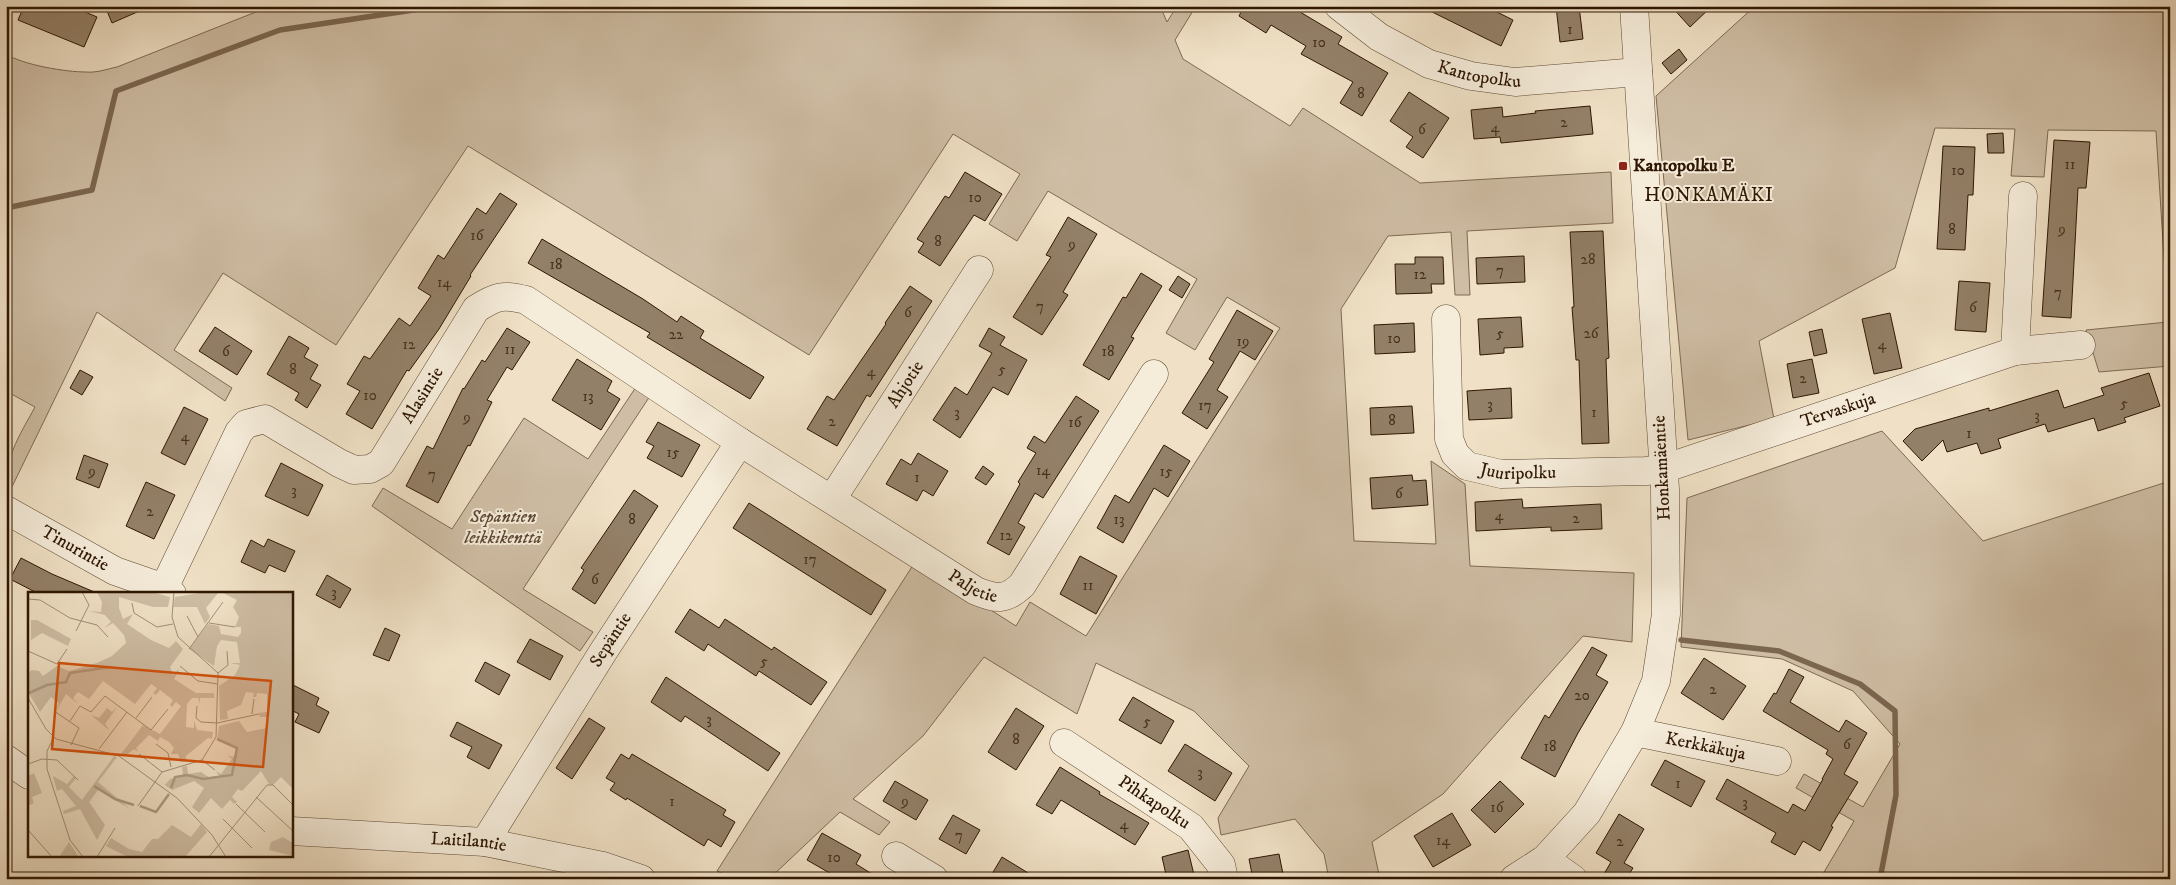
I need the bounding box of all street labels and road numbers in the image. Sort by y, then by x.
street label: Kantopolku [1435,56,1522,93]
street label: Ahjotie [882,357,929,412]
street label: Alasintie [397,363,448,428]
street label: Tervaskuja [1798,387,1879,433]
street label: Honkamäentie [1648,415,1676,521]
street label: Juuripolku [1476,458,1557,485]
street label: Tinurintie [37,521,113,576]
street label: Paljetie [944,565,999,608]
street label: Sepäntie [585,609,637,671]
street label: Kerkkäkuja [1663,727,1748,765]
street label: Pihkapolku [1114,771,1195,834]
street label: Laitilantie [430,828,508,857]

